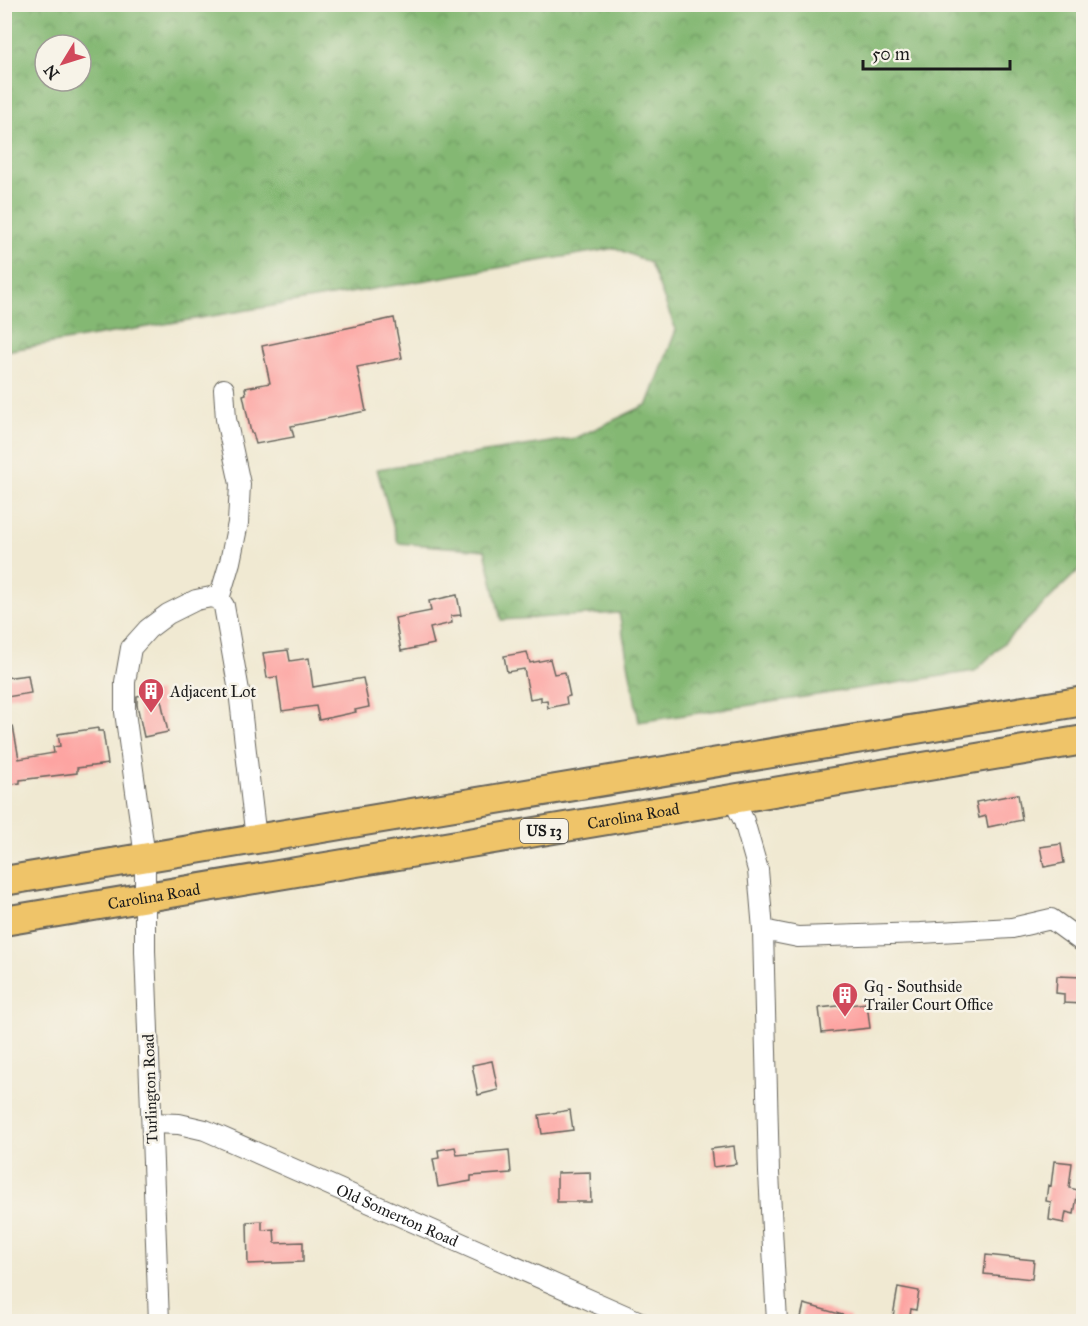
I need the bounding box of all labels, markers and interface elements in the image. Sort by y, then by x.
north arrow [33,33,93,93]
scale bar [863,33,1010,71]
text: 50 m [872,43,910,65]
text: N [40,60,63,83]
building icon: Adjacent Lot [136,676,166,714]
place label: Adjacent Lot [169,682,257,701]
street label: Carolina Road [586,798,681,833]
road number: US 13 [520,819,568,843]
street label: Carolina Road [106,879,202,913]
place label: Gq - Southside Trailer Court Office [864,977,993,1014]
building icon: Gq - Southside Trailer Court Office [830,980,860,1018]
street label: Turlington Road [139,1034,162,1144]
street label: Old Somerton Road [333,1180,461,1250]

